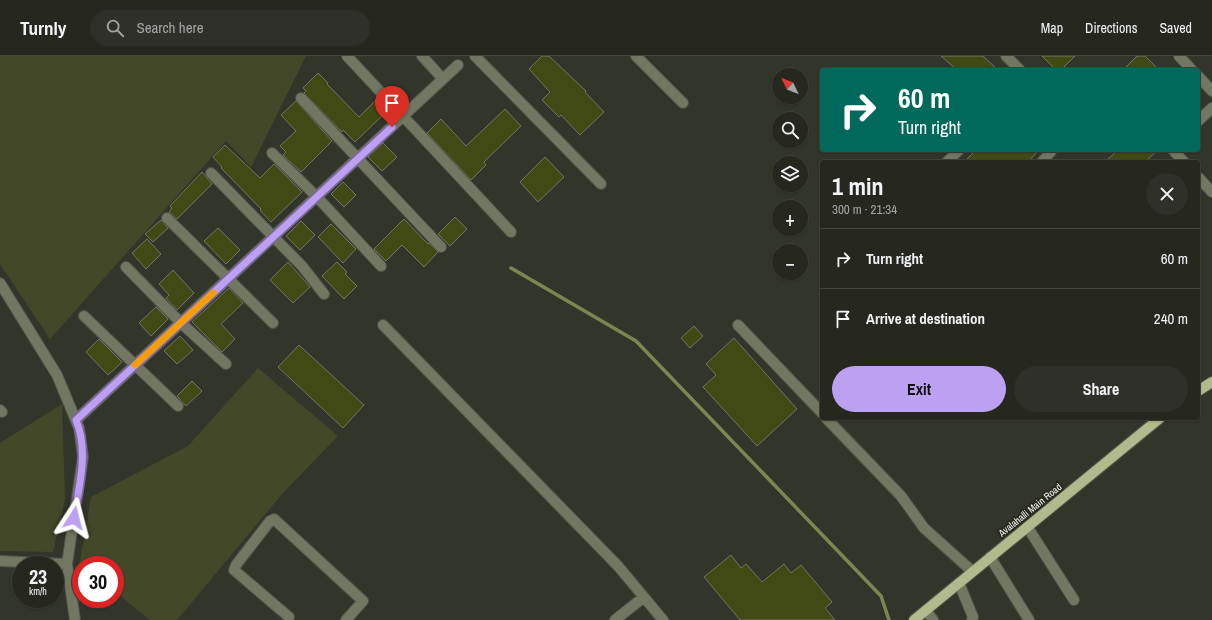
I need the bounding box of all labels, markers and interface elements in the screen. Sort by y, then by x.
search box [90,10,370,46]
text: Turnly [20,15,66,41]
icon: search [104,17,126,39]
text: Search here [136,17,204,38]
text: Map [1041,19,1063,37]
text: Directions [1085,19,1137,37]
text: Saved [1159,19,1192,37]
north arrow [772,68,808,104]
map controls [772,68,808,280]
text: 60 m [898,79,950,117]
icon: right [832,84,884,136]
pin [375,86,409,127]
icon: arrive [381,92,403,114]
button: search [772,112,808,148]
text: Turn right [898,115,961,140]
button: layers [772,156,808,192]
text: 1 min [832,170,883,202]
button: close [1146,173,1188,215]
button: + [772,200,808,236]
text: 300 m · 21:34 [832,201,897,218]
button: − [772,244,808,280]
icon: right [832,248,854,270]
text: Turn right [866,248,923,269]
text: 60 m [1161,248,1188,269]
icon: arrive [832,308,854,330]
text: Arrive at destination [866,308,985,329]
text: 240 m [1154,308,1188,329]
button: Exit [832,366,1006,412]
button: Share [1014,366,1188,412]
street label: Avalahalli Main Road [995,480,1064,540]
position arrow [53,497,95,539]
speed limit sign: 30 [72,556,124,608]
text: 23 [29,563,47,590]
text: km/h [29,585,47,598]

